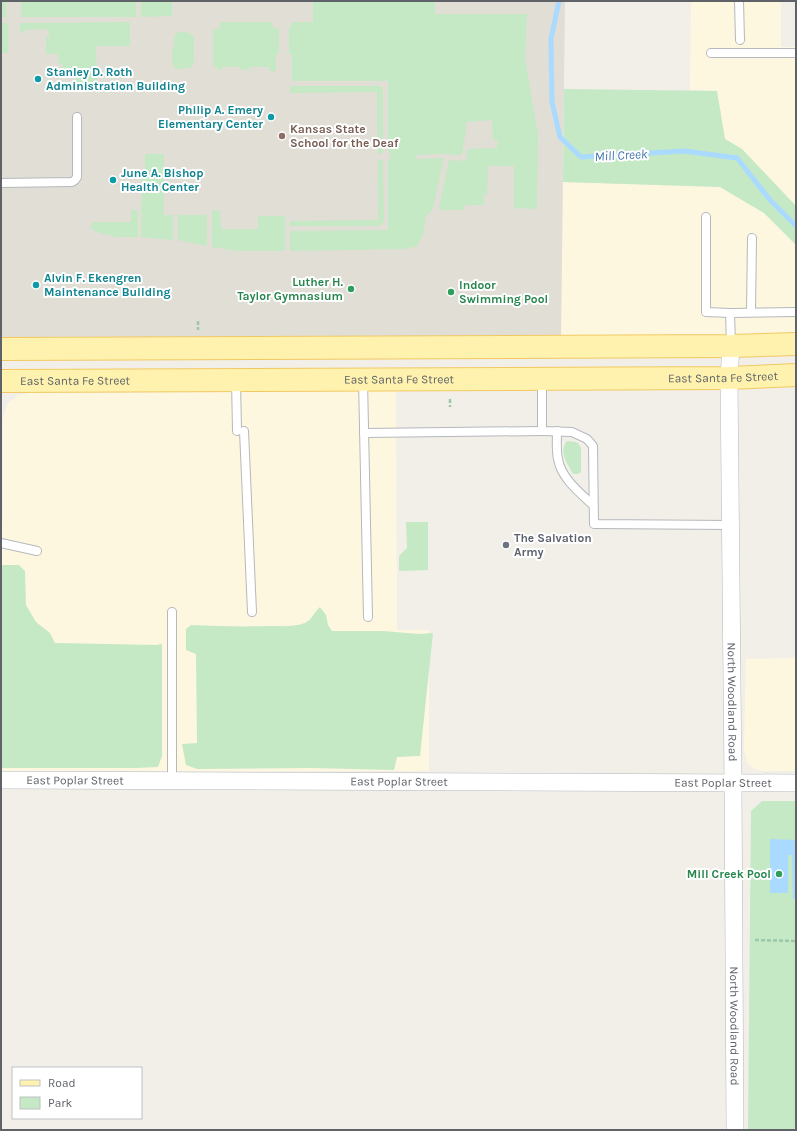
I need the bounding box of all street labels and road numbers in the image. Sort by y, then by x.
street label: East Santa Fe Street [668,369,779,385]
street label: East Santa Fe Street [344,372,455,387]
street label: East Santa Fe Street [20,373,131,388]
street label: North Woodland Road [725,642,740,762]
street label: East Poplar Street [26,773,124,787]
street label: East Poplar Street [350,774,448,789]
street label: East Poplar Street [674,776,772,790]
street label: North Woodland Road [727,966,742,1086]

